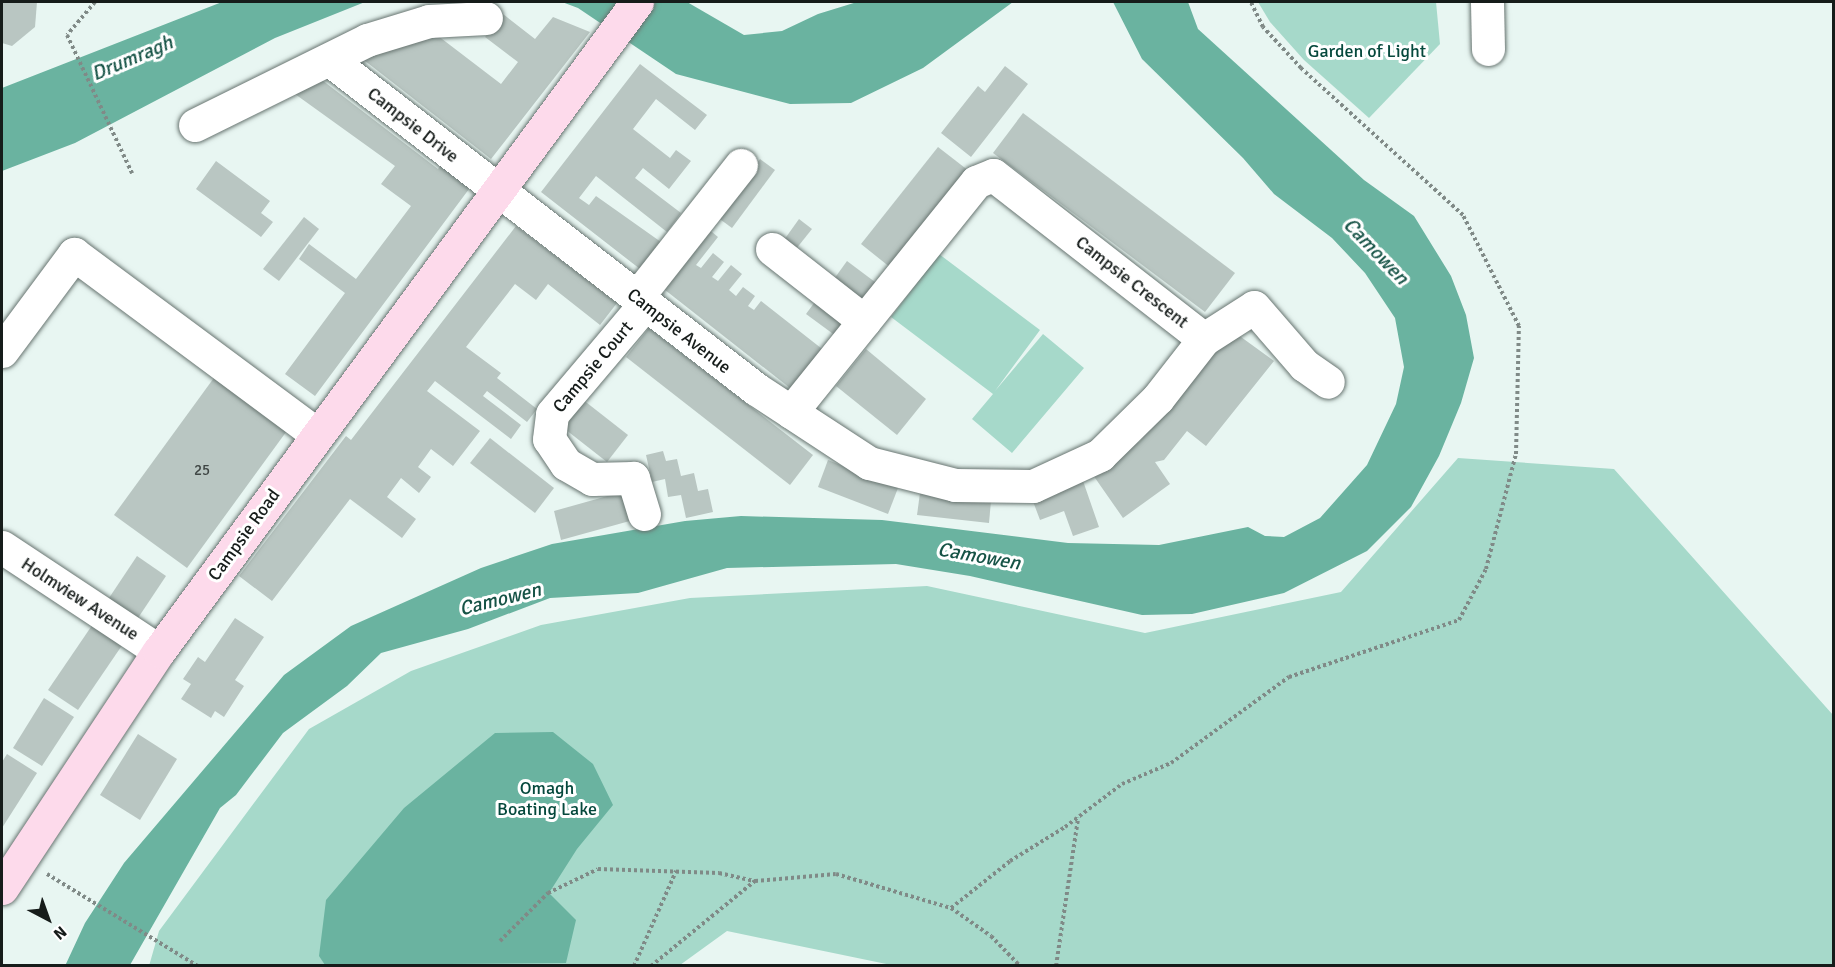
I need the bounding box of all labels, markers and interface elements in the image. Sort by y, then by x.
water label: Drumragh [88,30,176,86]
park label: Garden of Light [1308,40,1426,62]
street label: Campsie Drive [363,83,463,167]
water label: Camowen [1338,213,1414,289]
street label: Campsie Crescent [1071,231,1193,333]
street label: Campsie Avenue [623,284,735,378]
street label: Campsie Court [548,317,638,417]
house number: 25 [194,462,210,480]
street label: Campsie Road [204,485,284,585]
water label: Camowen [936,537,1022,575]
street label: Holmview Avenue [17,553,143,645]
water label: Camowen [457,577,543,621]
park label: Omagh Boating Lake [497,778,597,820]
north arrow [18,889,78,949]
text: N [49,921,71,944]

